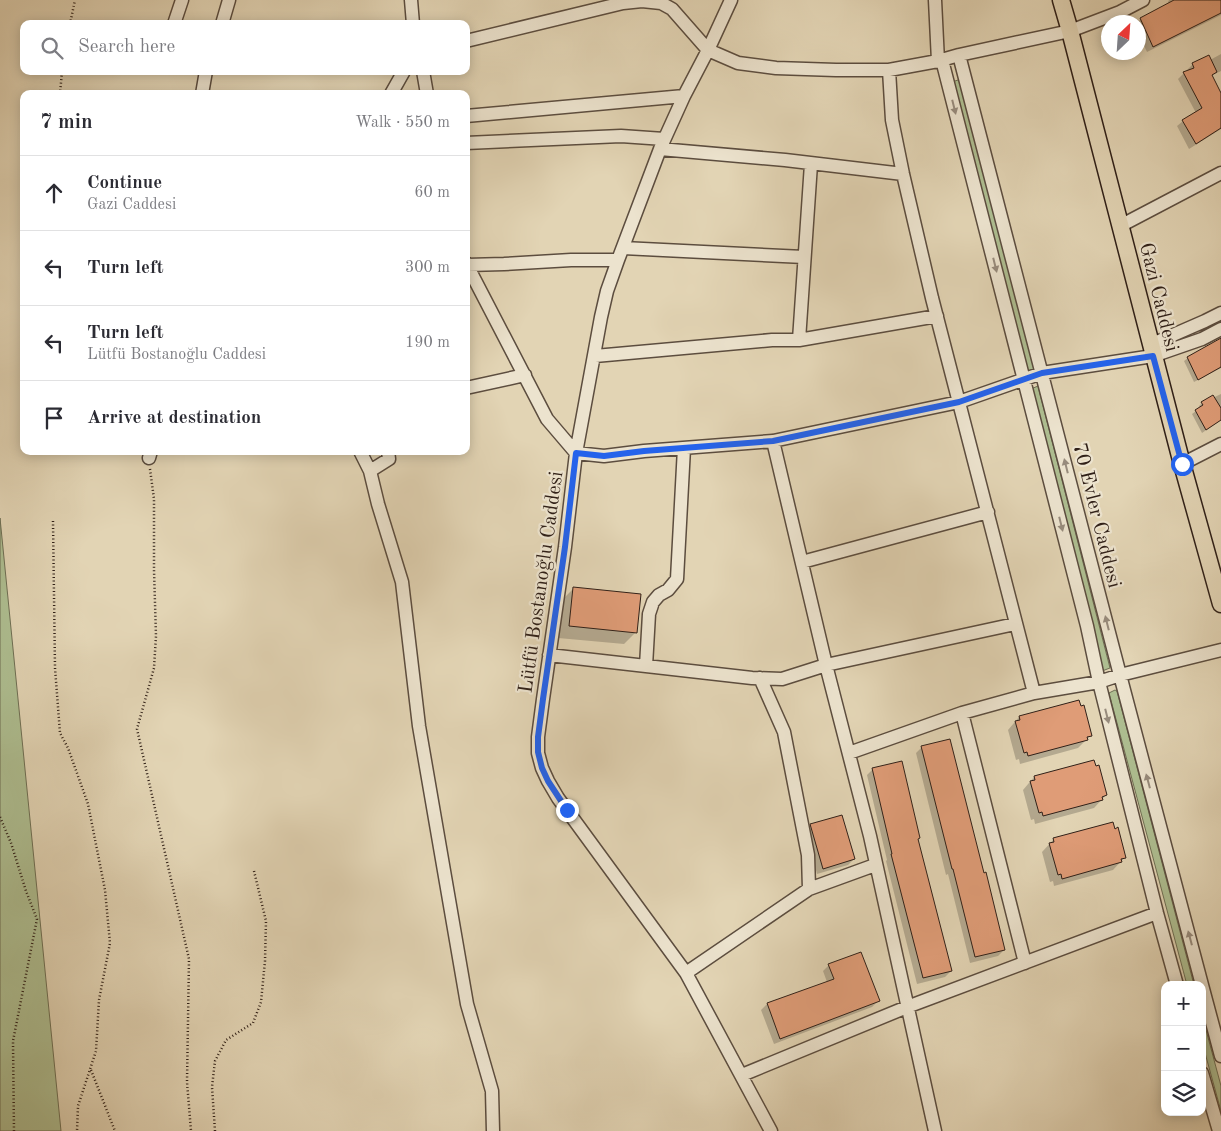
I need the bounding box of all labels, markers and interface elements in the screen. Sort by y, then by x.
north arrow [1101,15,1146,60]
search box [20,20,470,75]
icon: search [38,34,66,62]
text: Search here [78,38,175,57]
one-way arrow [950,100,958,115]
text: 7 min [40,112,93,133]
text: Walk · 550 m [355,115,450,131]
text: Continue [87,174,162,193]
icon: ahead [40,179,68,207]
text: 60 m [414,185,450,201]
text: Gazi Caddesi [87,197,176,213]
street label: Gazi Caddesi [1135,241,1181,354]
icon: left [40,254,68,282]
one-way arrow [991,257,999,272]
text: Turn left [87,259,164,278]
text: 300 m [405,260,450,276]
text: Turn left [87,324,164,343]
icon: left [40,329,68,357]
text: 190 m [405,335,450,351]
text: Lütfü Bostanoğlu Caddesi [87,347,266,363]
icon: arrive [40,404,68,432]
text: Arrive at destination [87,409,261,428]
street label: 70 Evler Caddesi [1068,441,1124,590]
route start [1171,453,1194,476]
one-way arrow [1062,458,1070,474]
street label: Lütfü Bostanoğlu Caddesi [516,470,567,695]
one-way arrow [1057,516,1065,531]
one-way arrow [1102,616,1110,631]
one-way arrow [1103,708,1111,723]
one-way arrow [1144,773,1152,788]
route end [556,799,579,822]
one-way arrow [1185,930,1193,945]
map controls [1161,981,1206,1116]
button: + [1161,981,1206,1026]
button: − [1161,1026,1206,1071]
button: layers [1161,1071,1206,1116]

